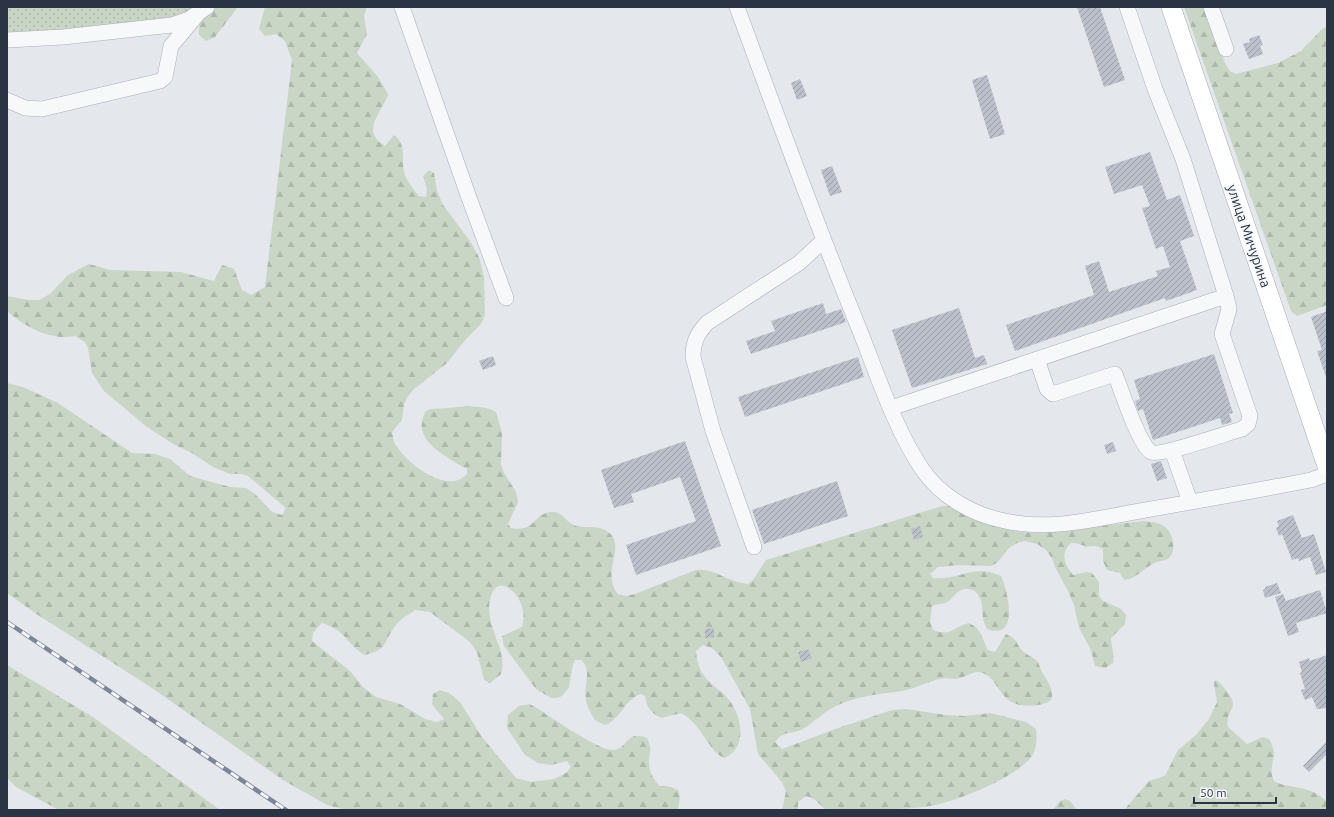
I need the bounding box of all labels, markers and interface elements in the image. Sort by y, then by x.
street label: улица Мичурина [1224,182,1274,290]
scale bar [1194,779,1276,805]
text: 50 m [1200,786,1227,799]

